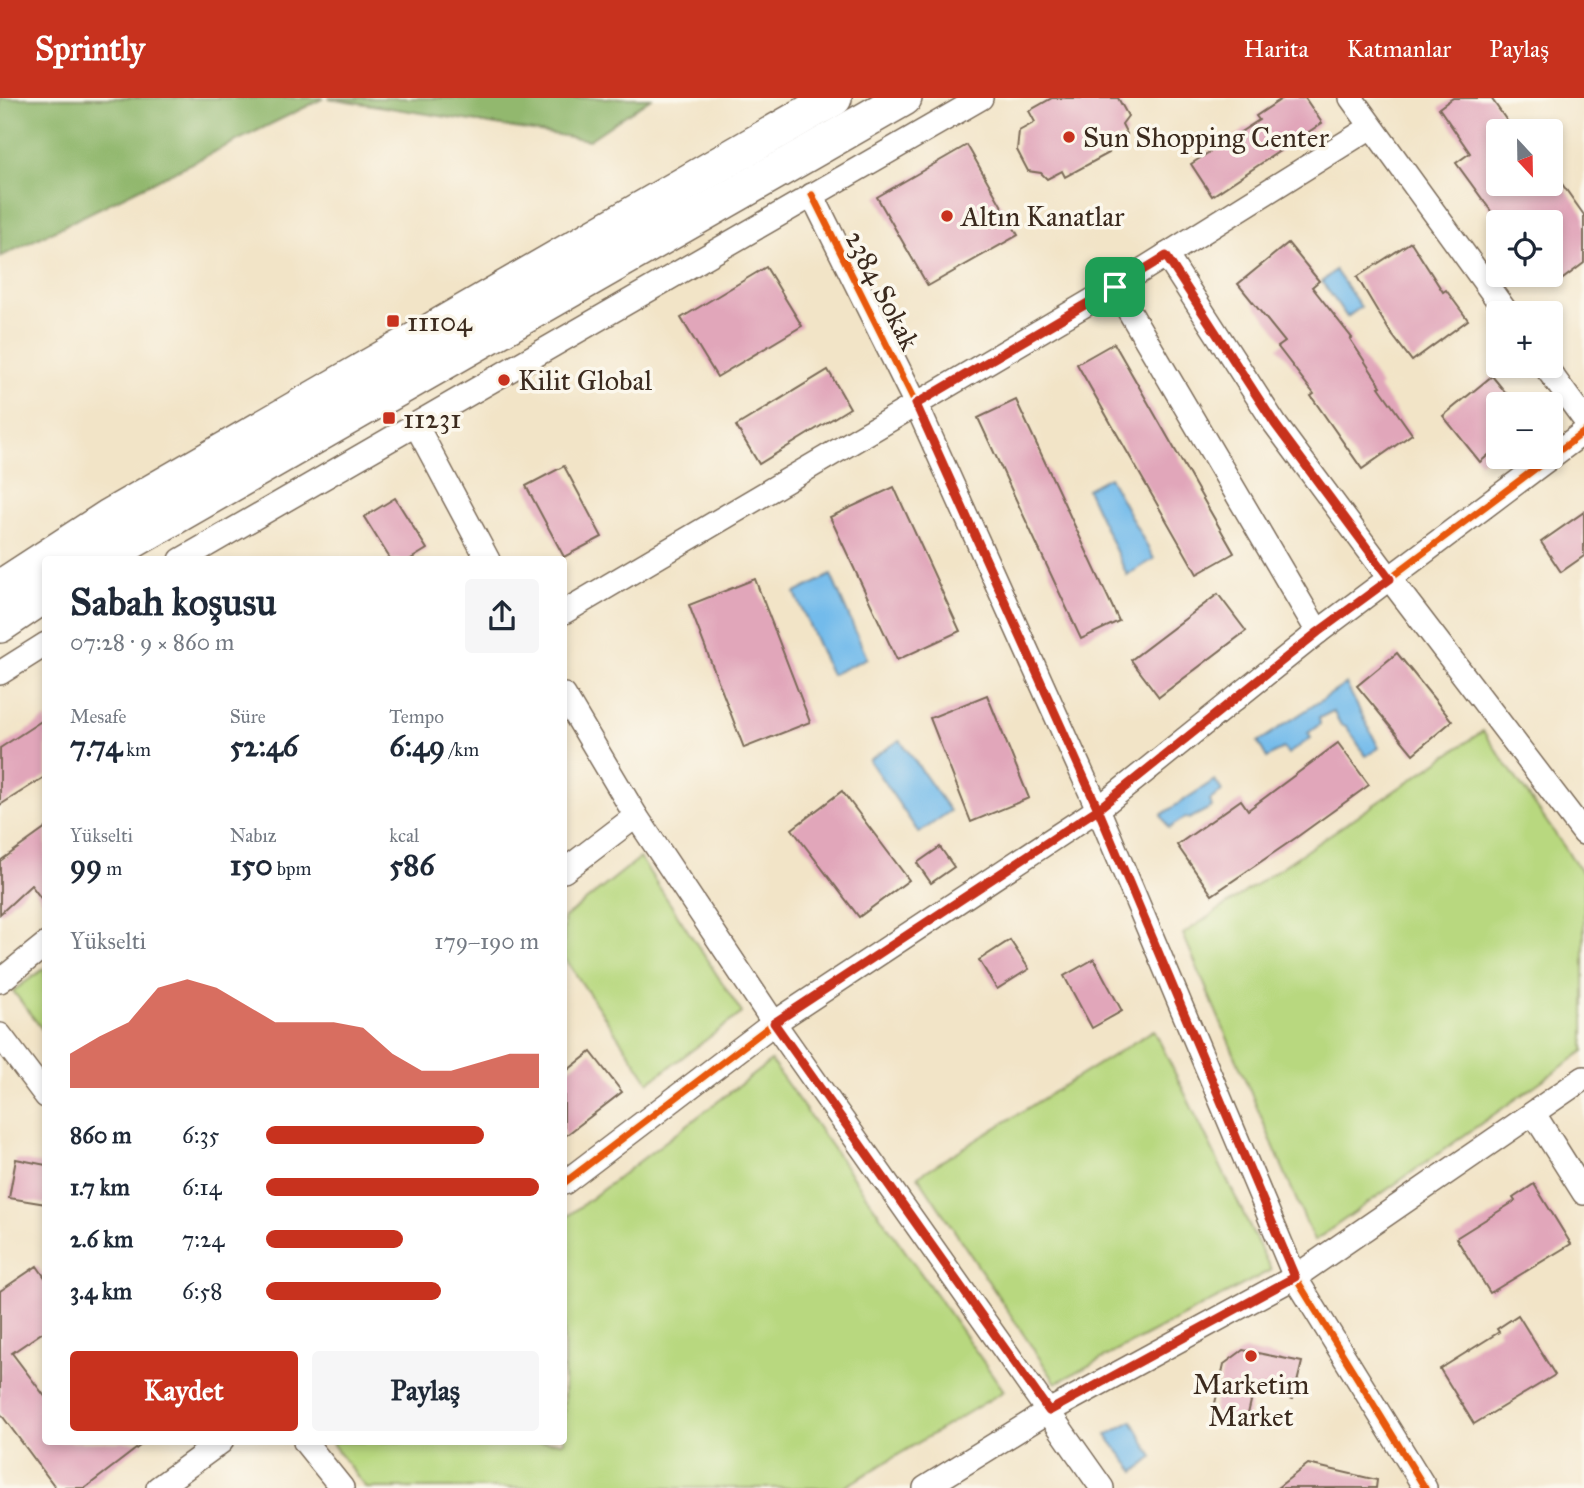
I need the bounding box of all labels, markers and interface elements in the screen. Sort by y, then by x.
text: Sprintly [35,29,145,69]
text: Harita [1244,34,1309,64]
text: Katmanlar [1347,34,1451,64]
text: Paylaş [1489,34,1549,64]
north arrow [1486,119,1563,196]
map controls [1486,119,1563,469]
place label: Sun Shopping Center [1083,120,1329,155]
marker: Sun Shopping Center [1061,129,1077,145]
place label: Altın Kanatlar [960,199,1125,234]
marker: Altın Kanatlar [939,208,955,224]
button: locate [1486,210,1563,287]
street label: 2384 Sokak [838,225,928,356]
pin [1085,257,1145,317]
icon: arrive [1096,268,1134,306]
button: + [1486,301,1563,378]
place label: 11104 [407,304,473,339]
marker: 11104 [385,313,401,329]
place label: Kilit Global [518,363,652,398]
marker: Kilit Global [496,372,512,388]
button: − [1486,392,1563,469]
place label: 11231 [403,401,461,436]
marker: 11231 [381,410,397,426]
text: Sabah koşusu [70,579,277,625]
button: share [465,579,539,653]
text: 07:28 · 9 × 860 m [70,628,234,656]
text: Mesafe [70,705,126,728]
text: Süre [230,705,266,728]
text: Tempo [389,705,444,728]
text: 7.74 [70,728,122,764]
text: 52:46 [230,728,298,764]
text: 6:49 [389,728,445,764]
text: km [122,738,151,761]
text: /km [445,738,479,761]
text: Yükselti [70,824,133,847]
text: Nabız [230,824,277,847]
text: kcal [389,824,419,847]
text: 99 [70,847,102,883]
text: 150 [230,847,273,883]
text: 586 [389,847,435,883]
text: m [102,857,122,880]
text: bpm [273,857,311,880]
text: Yükselti [70,927,146,955]
text: 179–190 m [434,927,539,955]
text: 860 m [70,1121,132,1149]
text: 6:35 [182,1121,219,1149]
text: 1.7 km [70,1173,130,1201]
text: 6:14 [182,1173,222,1201]
text: 2.6 km [70,1225,133,1253]
text: 7:24 [182,1225,224,1253]
text: 3.4 km [70,1277,132,1305]
text: 6:58 [182,1277,223,1305]
marker: Marketim Market [1243,1348,1259,1364]
button: Kaydet [70,1351,298,1431]
button: Paylaş [312,1351,539,1431]
place label: Marketim Market [1193,1367,1309,1434]

